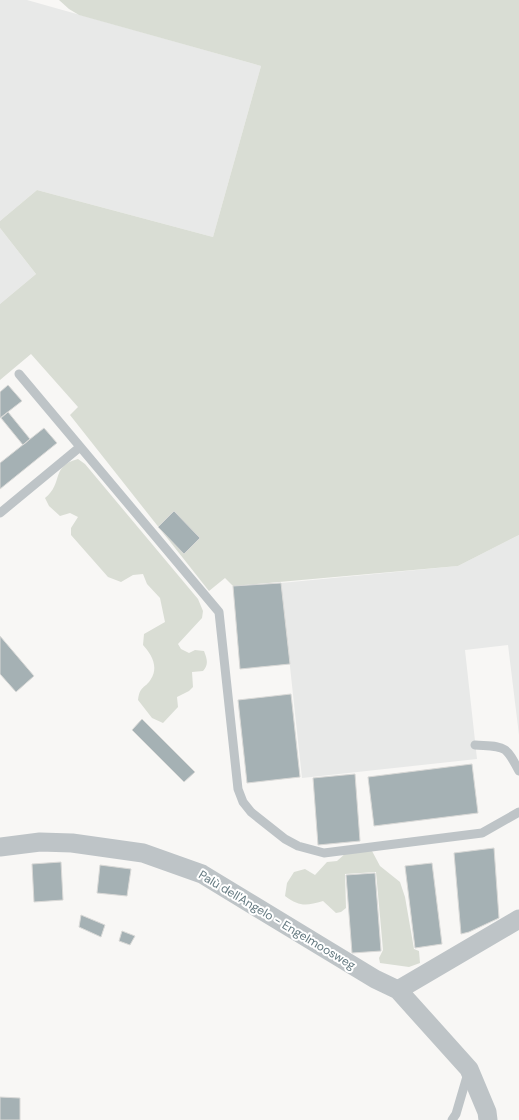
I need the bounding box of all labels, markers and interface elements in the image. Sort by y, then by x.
street label: Palù dell'Angelo - Engelmoosweg [196,867,359,973]

